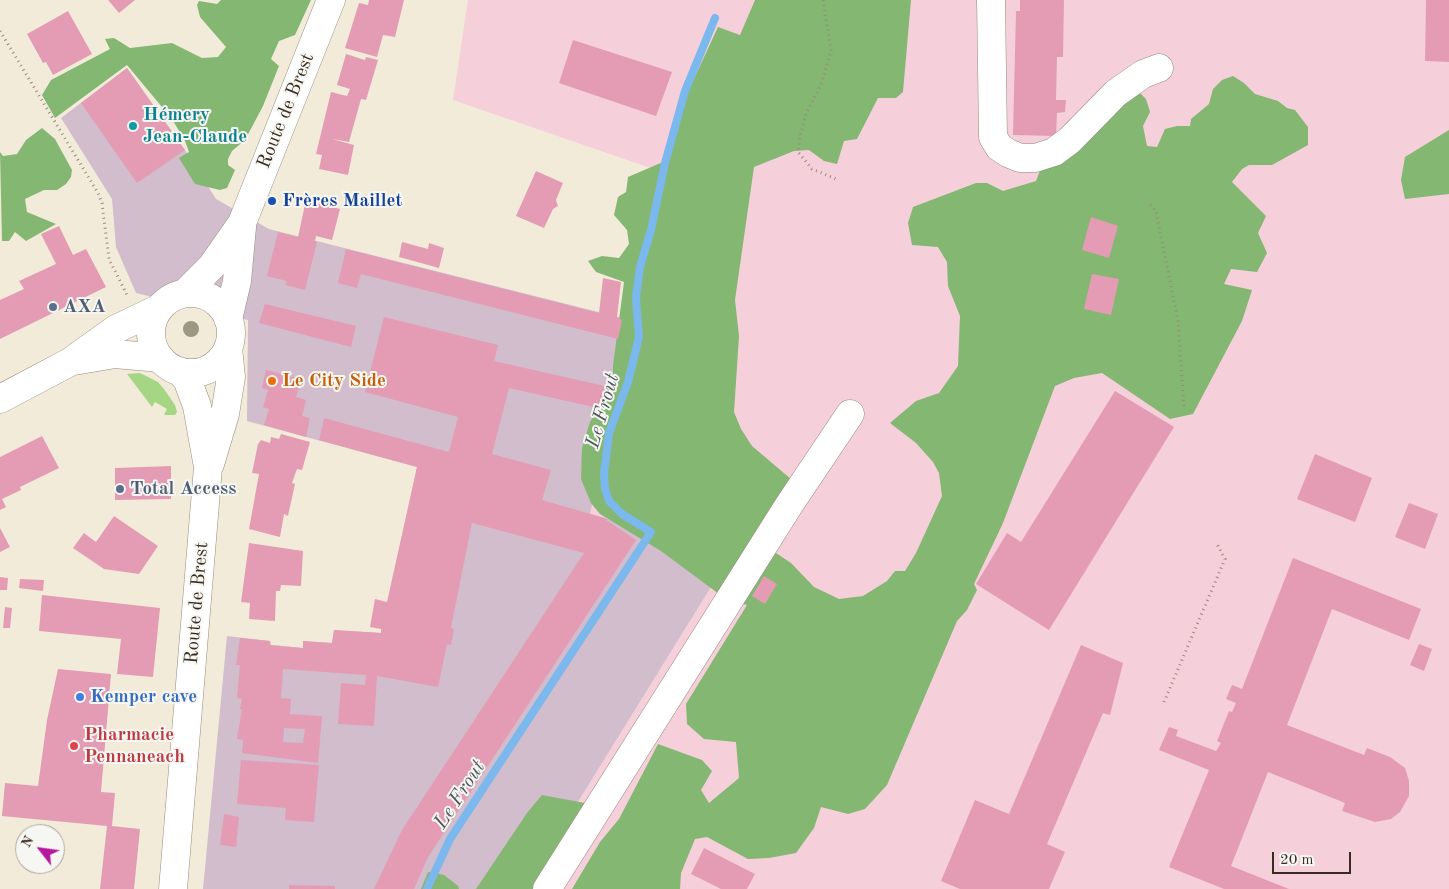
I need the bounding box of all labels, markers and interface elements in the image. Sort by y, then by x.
street label: Route de Brest [253,50,319,172]
place label: Hémery Jean-Claude [143,104,247,148]
marker: Hémery Jean-Claude [127,120,139,132]
place label: Frères Maillet [282,190,402,212]
marker: Frères Maillet [266,195,278,207]
place label: AXA [63,296,106,318]
marker: AXA [47,301,59,313]
place label: Le City Side [282,370,386,392]
water label: Le Frout [581,371,625,451]
marker: Le City Side [266,375,278,387]
place label: Total Access [130,478,236,500]
marker: Total Access [114,483,126,495]
street label: Route de Brest [180,541,214,665]
place label: Kemper cave [90,686,197,708]
marker: Kemper cave [74,691,86,703]
place label: Pharmacie Pennaneach [84,724,185,768]
marker: Pharmacie Pennaneach [68,740,80,752]
water label: Le Frout [429,756,491,834]
north arrow [15,824,65,874]
text: N [19,834,37,850]
scale bar [1274,842,1353,874]
text: 20 m [1280,853,1314,868]

